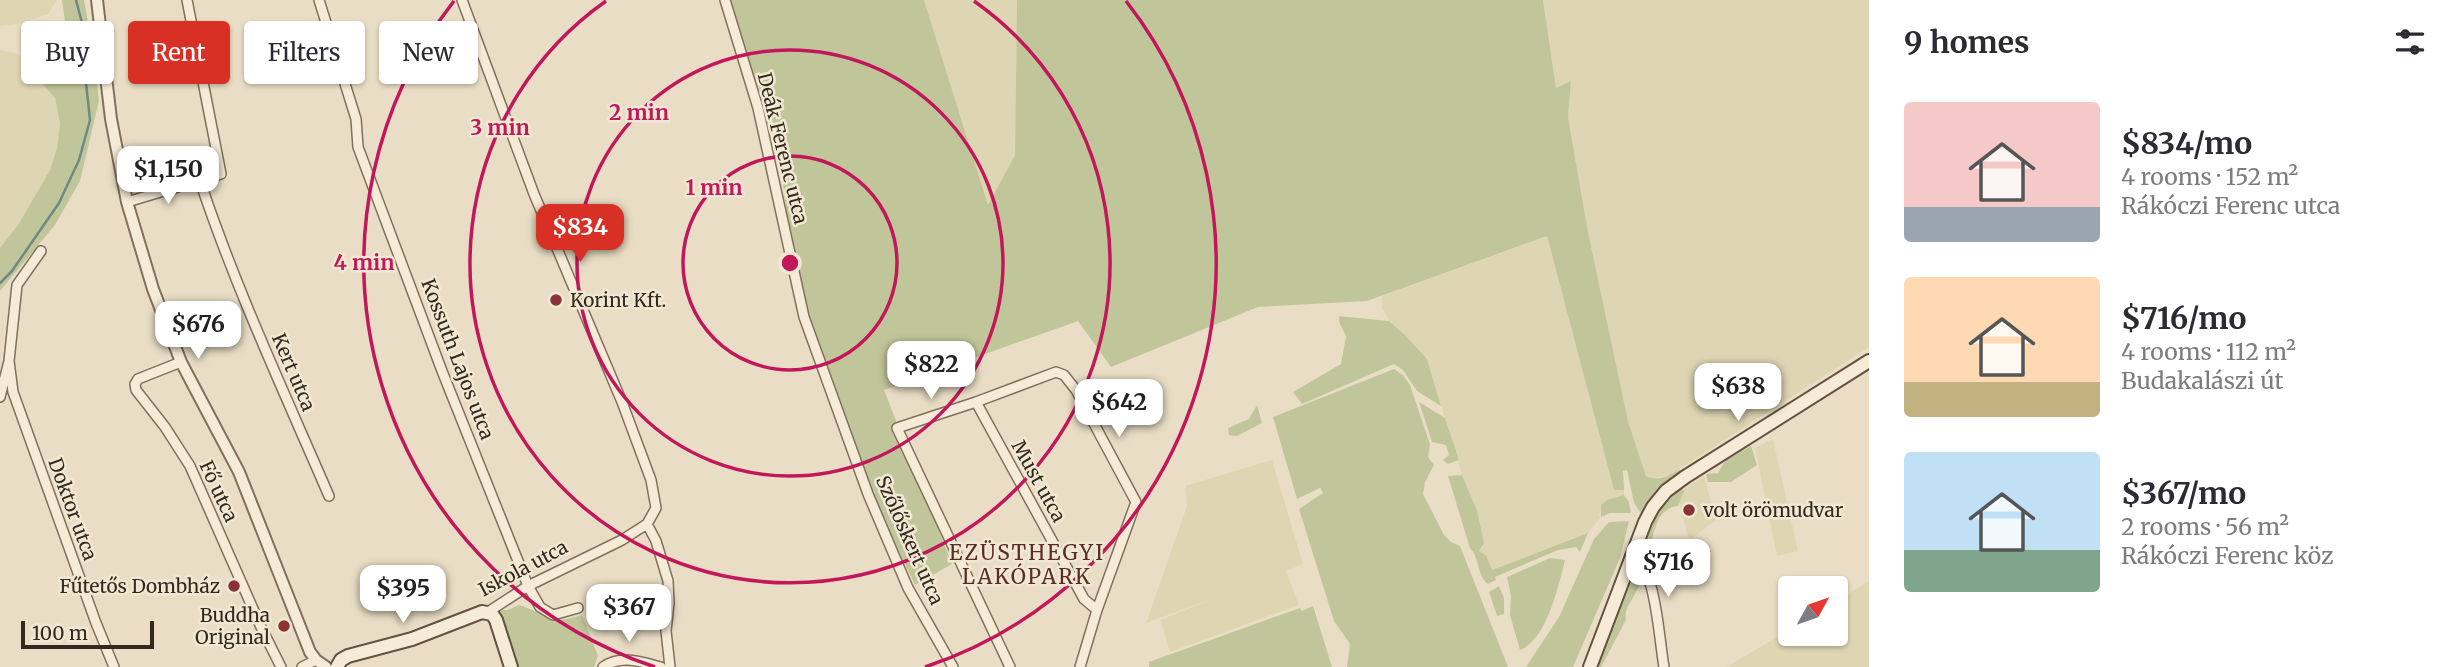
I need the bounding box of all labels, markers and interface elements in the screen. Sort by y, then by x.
chip: Buy [21,21,114,84]
chip: Rent [128,21,230,84]
chip: Filters [244,21,365,84]
chip: New [379,21,478,84]
text: 9 homes [1904,23,2030,61]
icon: filters [2391,23,2429,61]
street label: Deák Ferenc utca [753,70,813,226]
text: 2 min [609,99,669,126]
text: 3 min [470,114,530,141]
text: $834/mo [2121,124,2252,162]
icon: home [1960,130,2044,214]
pin: $1,150 [111,146,225,206]
text: $1,150 [133,154,203,183]
text: 4 rooms · 152 m² [2121,162,2298,191]
text: 1 min [685,174,743,201]
text: Rákóczi Ferenc utca [2121,191,2340,220]
pin: $834 [539,204,621,264]
text: $834 [552,212,608,241]
text: 4 min [334,249,394,276]
centre of rings [778,251,802,275]
street label: Kossuth Lajos utca [416,275,500,443]
place label: Korint Kft. [570,288,666,312]
marker: Korint Kft. [548,292,564,308]
text: $716/mo [2121,299,2246,337]
pin: $676 [157,302,239,361]
icon: home [1960,305,2044,389]
text: $676 [171,309,225,338]
street label: Kert utca [267,329,321,415]
text: 4 rooms · 112 m² [2121,337,2296,366]
pin: $822 [890,342,972,401]
text: $822 [903,349,959,378]
pin: $638 [1697,364,1779,423]
text: Budakalászi út [2121,366,2283,395]
text: $638 [1710,371,1766,400]
pin: $642 [1078,380,1160,439]
text: $642 [1091,387,1147,416]
street label: Must utca [1007,436,1071,526]
street label: Doktor utca [43,455,103,563]
street label: Fő utca [194,456,244,526]
street label: Szőlőskert utca [871,472,949,608]
text: $367/mo [2121,474,2246,512]
icon: home [1960,480,2044,564]
place label: volt örömudvar [1702,498,1844,522]
marker: volt örömudvar [1681,502,1697,518]
text: 2 rooms · 56 m² [2121,512,2289,541]
street label: Iskola utca [474,535,572,601]
district label: EZÜSTHEGYI LAKÓPARK [949,539,1105,590]
pin: $716 [1627,540,1709,599]
text: Rákóczi Ferenc köz [2121,541,2333,570]
text: $716 [1642,547,1694,576]
pin: $395 [362,566,444,625]
text: $395 [376,573,430,602]
place label: Fűtetős Dombház [59,574,220,598]
north arrow [1778,576,1848,646]
map controls [1778,576,1848,646]
marker: Fűtetős Dombház [226,578,242,594]
pin: $367 [588,584,670,644]
text: $367 [602,592,656,621]
place label: Buddha Original [195,603,270,649]
scale bar [21,618,154,650]
marker: Buddha Original [276,618,292,634]
text: 100 m [32,621,88,645]

